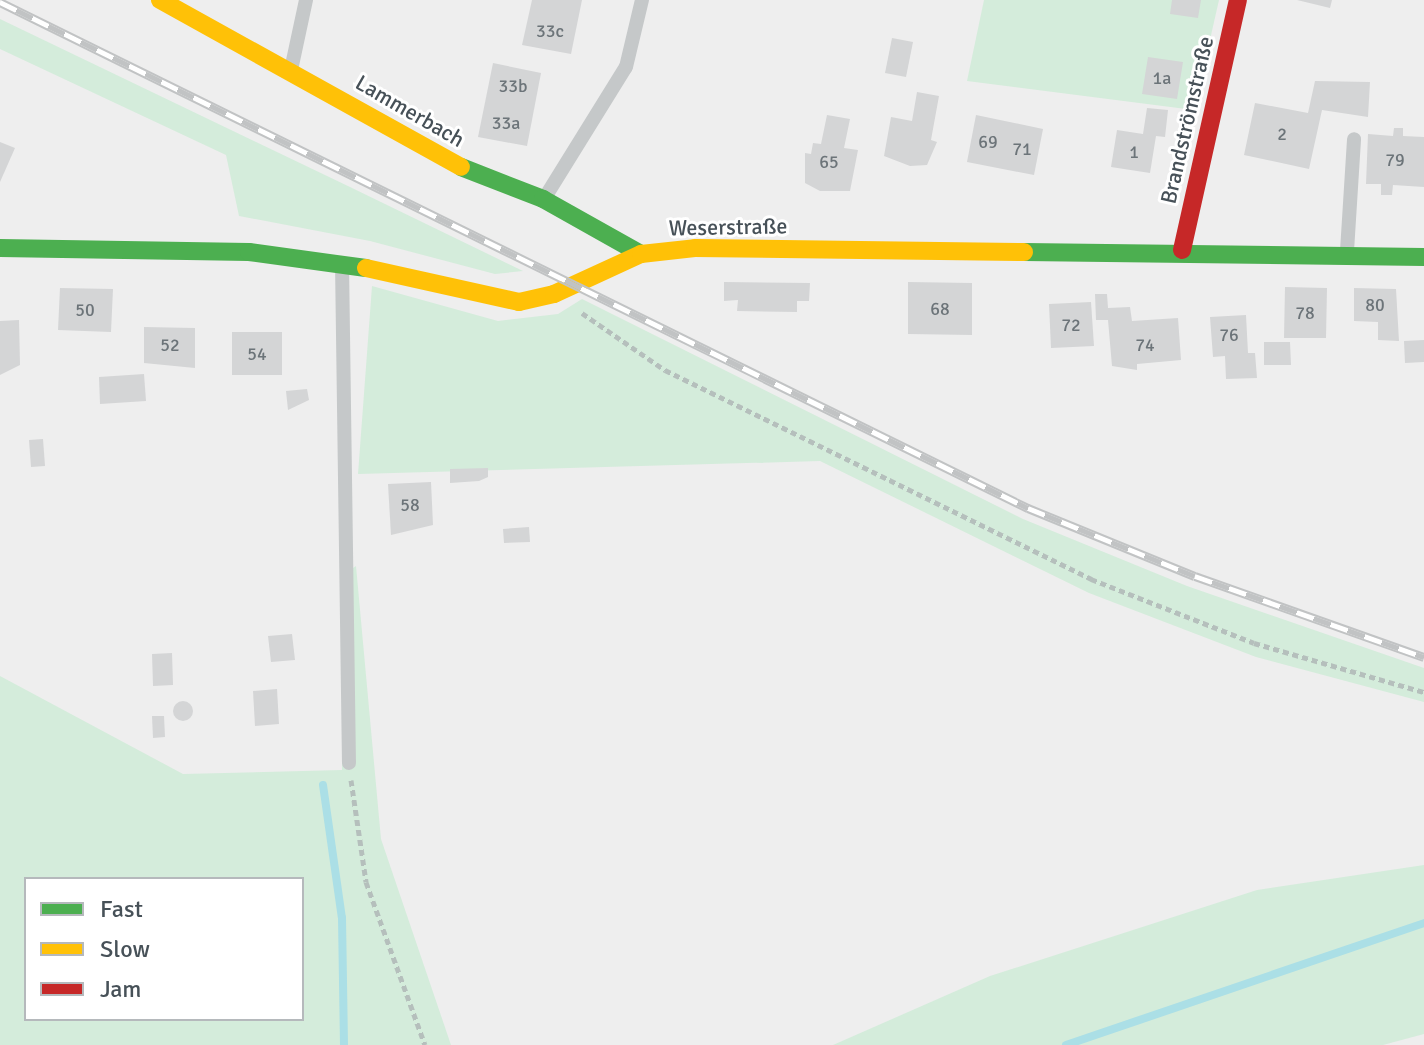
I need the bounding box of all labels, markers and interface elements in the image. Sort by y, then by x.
house number: 33c [536,20,564,42]
street label: Brandströmstraße [1155,34,1219,206]
house number: 1a [1153,67,1171,89]
street label: Lammerbach [351,69,469,153]
house number: 33b [499,75,527,97]
house number: 33a [492,112,520,134]
house number: 2 [1277,123,1287,145]
house number: 69 [978,131,998,153]
house number: 71 [1012,138,1032,160]
house number: 1 [1129,141,1139,163]
house number: 79 [1385,149,1405,171]
house number: 65 [819,151,839,173]
street label: Weserstraße [668,213,788,241]
house number: 80 [1365,294,1385,316]
house number: 68 [930,298,950,320]
house number: 50 [75,299,95,321]
house number: 78 [1295,302,1315,324]
house number: 72 [1061,314,1081,336]
house number: 76 [1219,324,1239,346]
house number: 52 [160,334,180,356]
house number: 74 [1135,334,1155,356]
house number: 54 [247,343,267,365]
house number: 58 [400,494,420,516]
legend [24,877,304,1021]
text: Fast [100,894,143,924]
text: Slow [100,934,150,964]
text: Jam [100,974,141,1004]

